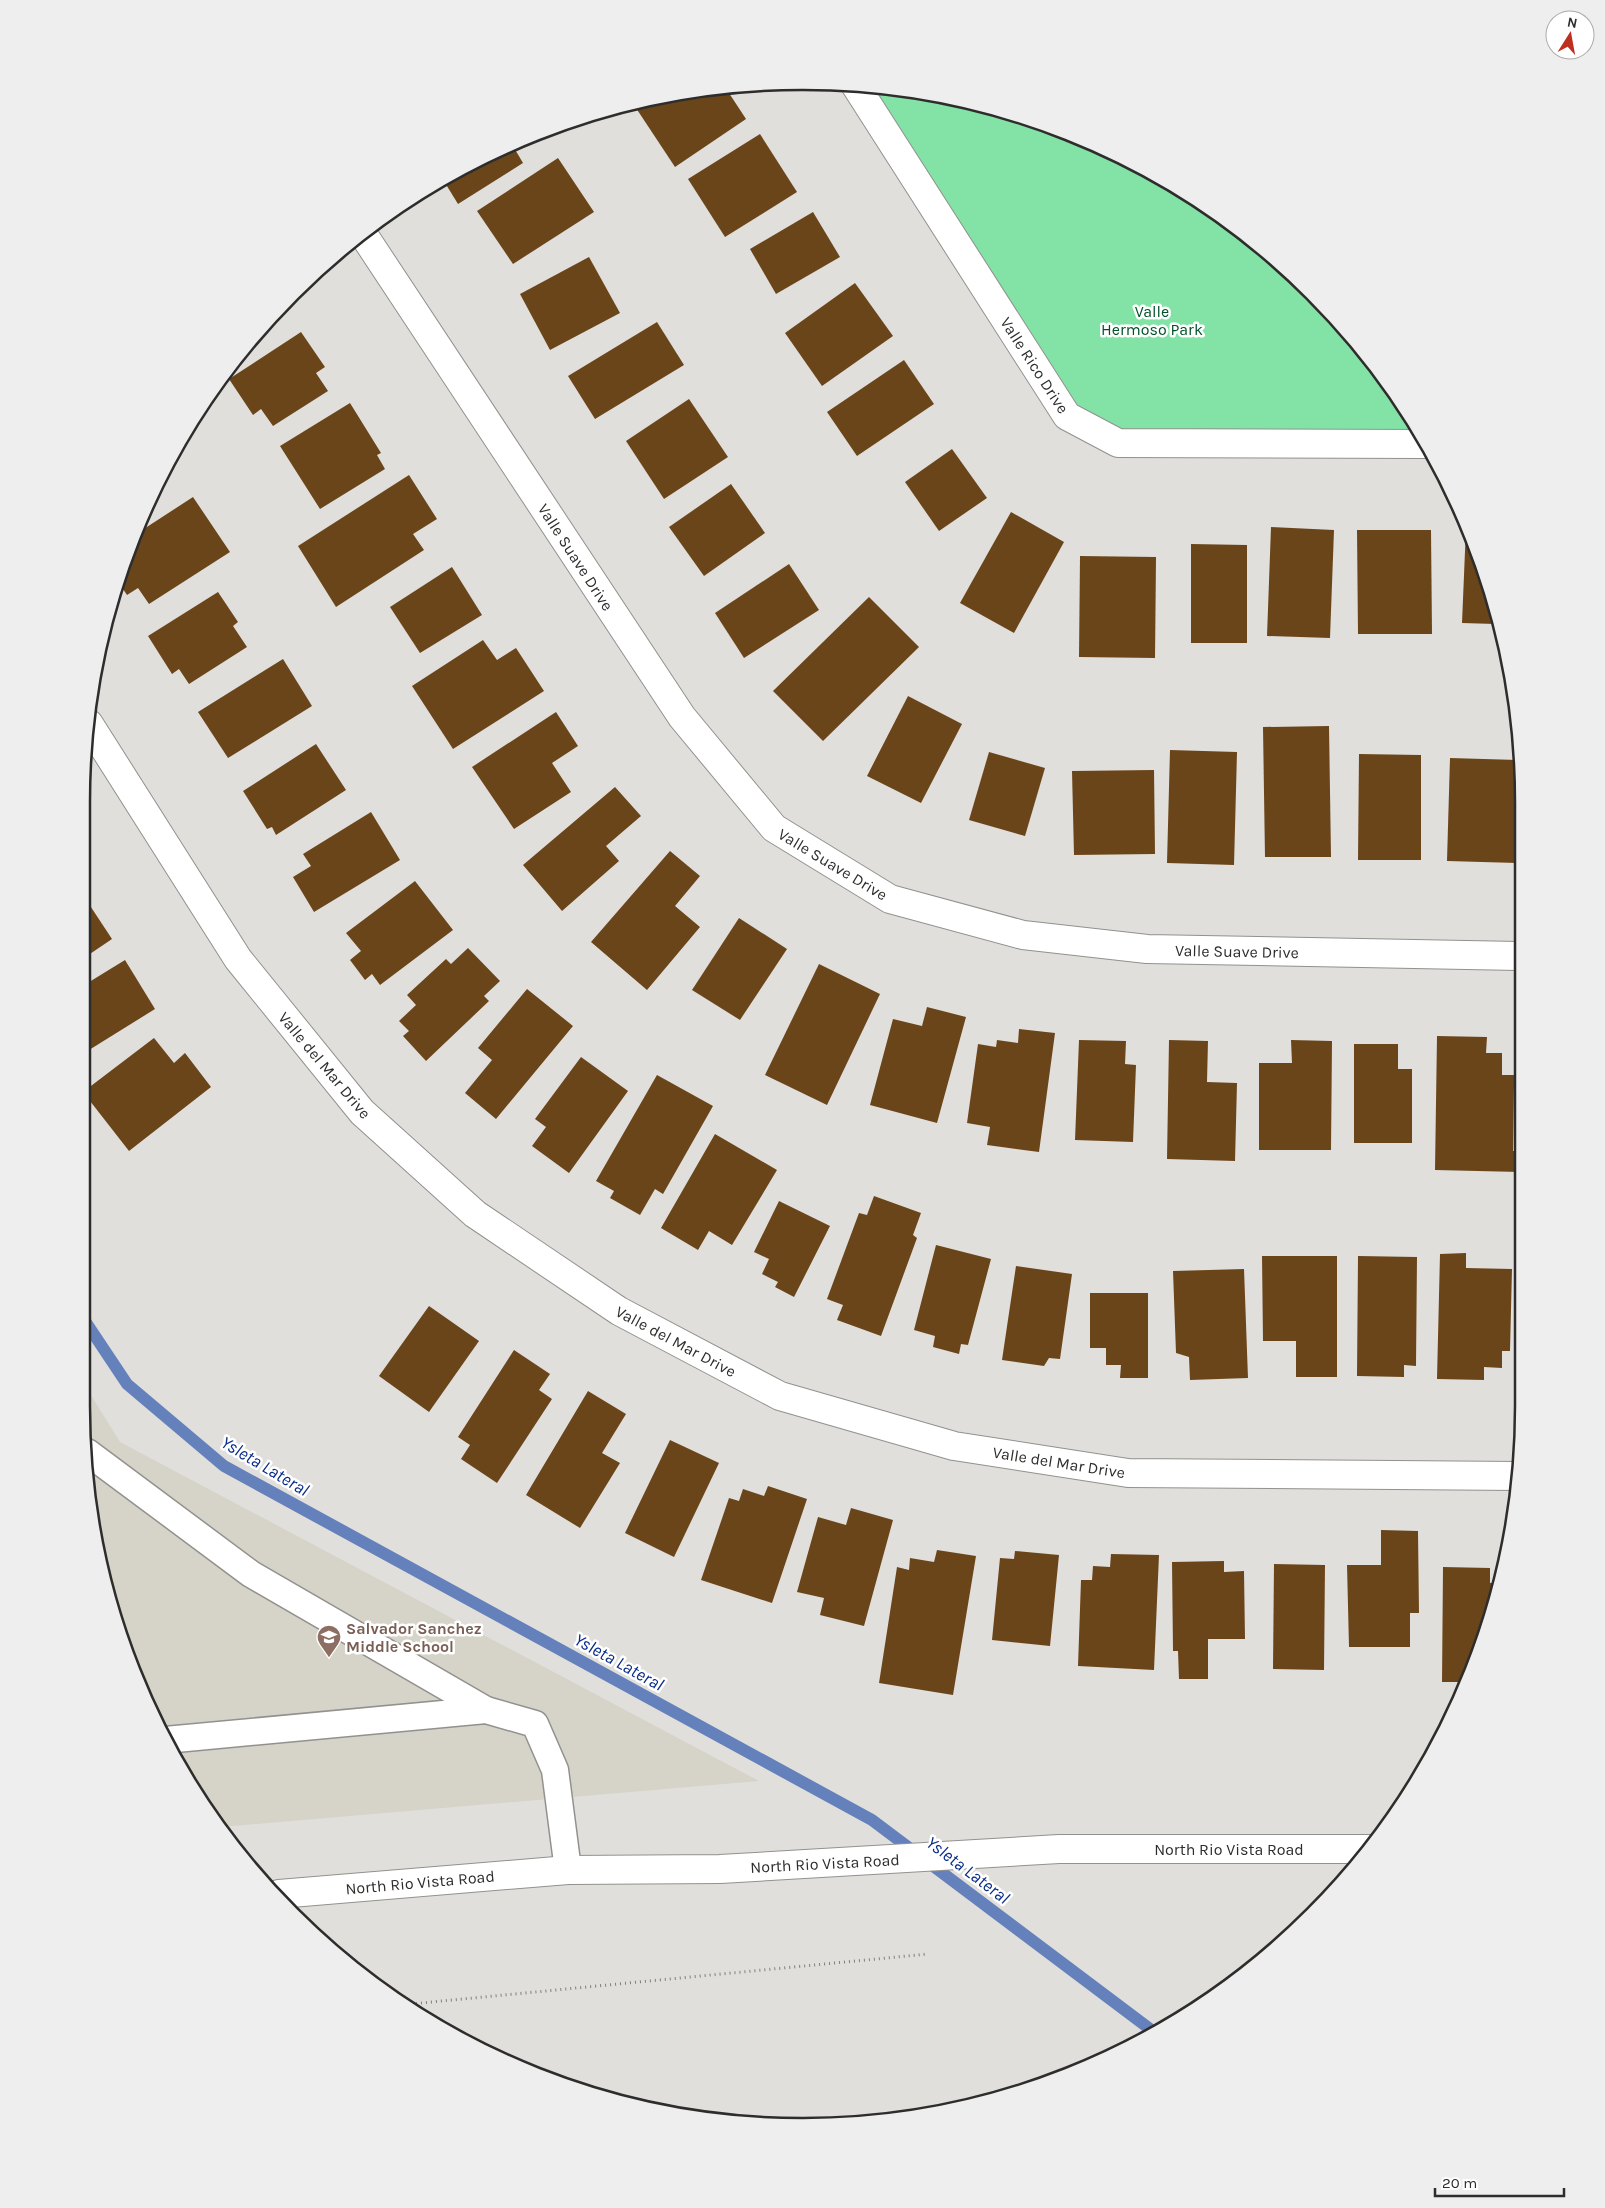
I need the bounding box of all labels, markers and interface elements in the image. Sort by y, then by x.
north arrow [1545,10,1595,60]
text: N [1566,13,1579,32]
park label: Valle Hermoso Park [1101,302,1203,339]
street label: Valle Rico Drive [996,314,1073,417]
street label: Valle Suave Drive [534,500,617,614]
street label: Valle Suave Drive [775,824,891,904]
street label: Valle Suave Drive [1175,941,1299,962]
street label: Valle del Mar Drive [274,1008,375,1123]
street label: Valle del Mar Drive [612,1302,739,1381]
water label: Ysleta Lateral [217,1431,314,1501]
street label: Valle del Mar Drive [991,1443,1126,1482]
place label: Salvador Sanchez Middle School [346,1619,482,1656]
school or university icon: Salvador Sanchez Middle School [316,1624,342,1658]
water label: Ysleta Lateral [570,1628,668,1696]
water label: Ysleta Lateral [922,1831,1015,1909]
street label: North Rio Vista Road [1154,1840,1304,1859]
street label: North Rio Vista Road [750,1850,900,1877]
street label: North Rio Vista Road [345,1867,495,1898]
scale bar [1435,2166,1564,2198]
text: 20 m [1442,2174,1477,2192]

